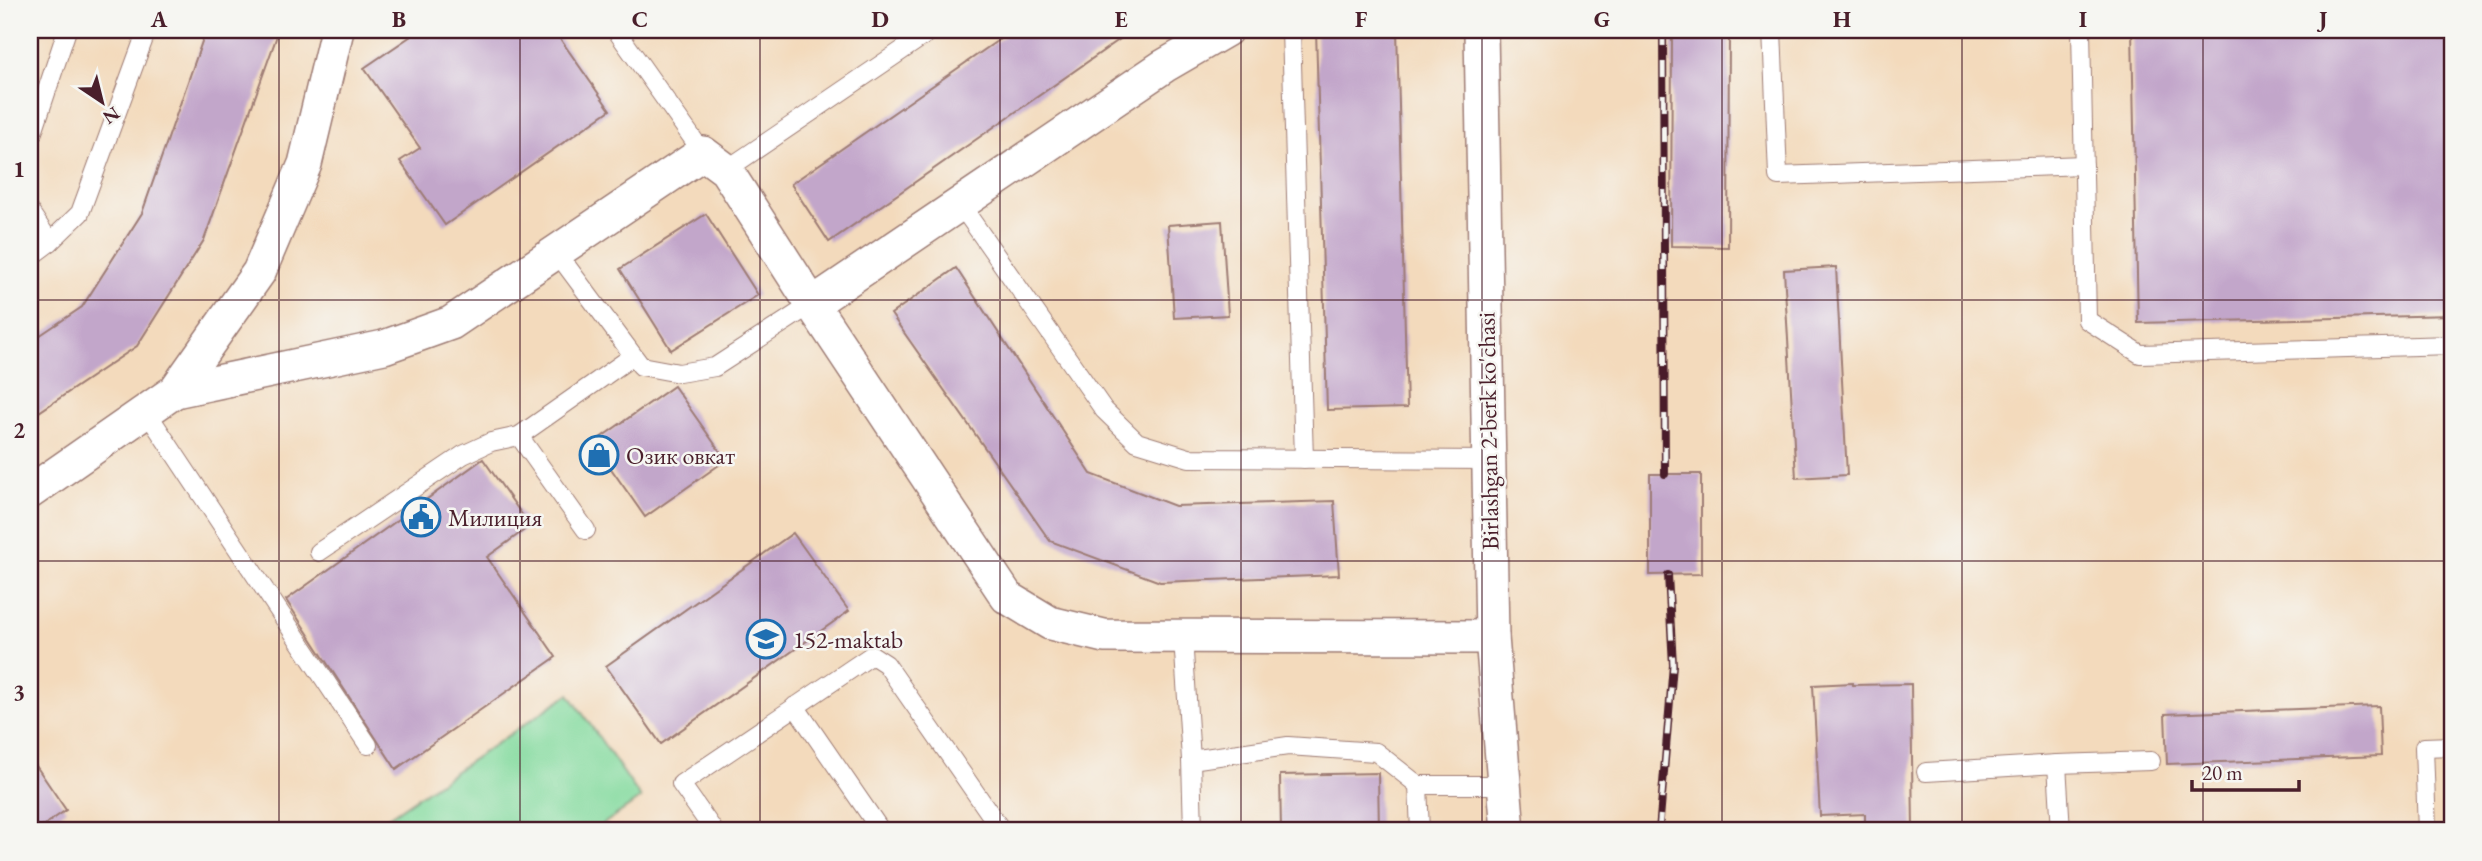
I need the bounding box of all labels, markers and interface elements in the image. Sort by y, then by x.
text: A [150,4,168,34]
text: B [392,4,406,34]
text: C [632,4,648,34]
text: D [871,4,889,34]
text: E [1114,4,1128,34]
text: F [1355,4,1368,34]
text: G [1594,4,1610,34]
text: H [1833,4,1851,34]
text: I [2079,4,2087,34]
text: J [2317,4,2328,34]
north arrow [66,66,136,136]
text: N [97,101,125,131]
text: 1 [13,154,25,184]
street label: Birlashgan 2-berk ko'chasi [1470,312,1506,550]
text: 2 [13,415,25,445]
shop icon: Озик овкат [578,434,620,476]
place label: Озик овкат [626,440,735,471]
public building icon: Милиция [400,496,442,538]
place label: Милиция [448,502,543,533]
school or university icon: 152-maktab [745,618,787,660]
place label: 152-maktab [793,624,903,655]
text: 3 [13,677,25,707]
scale bar [2192,749,2298,793]
text: 20 m [2202,759,2243,786]

